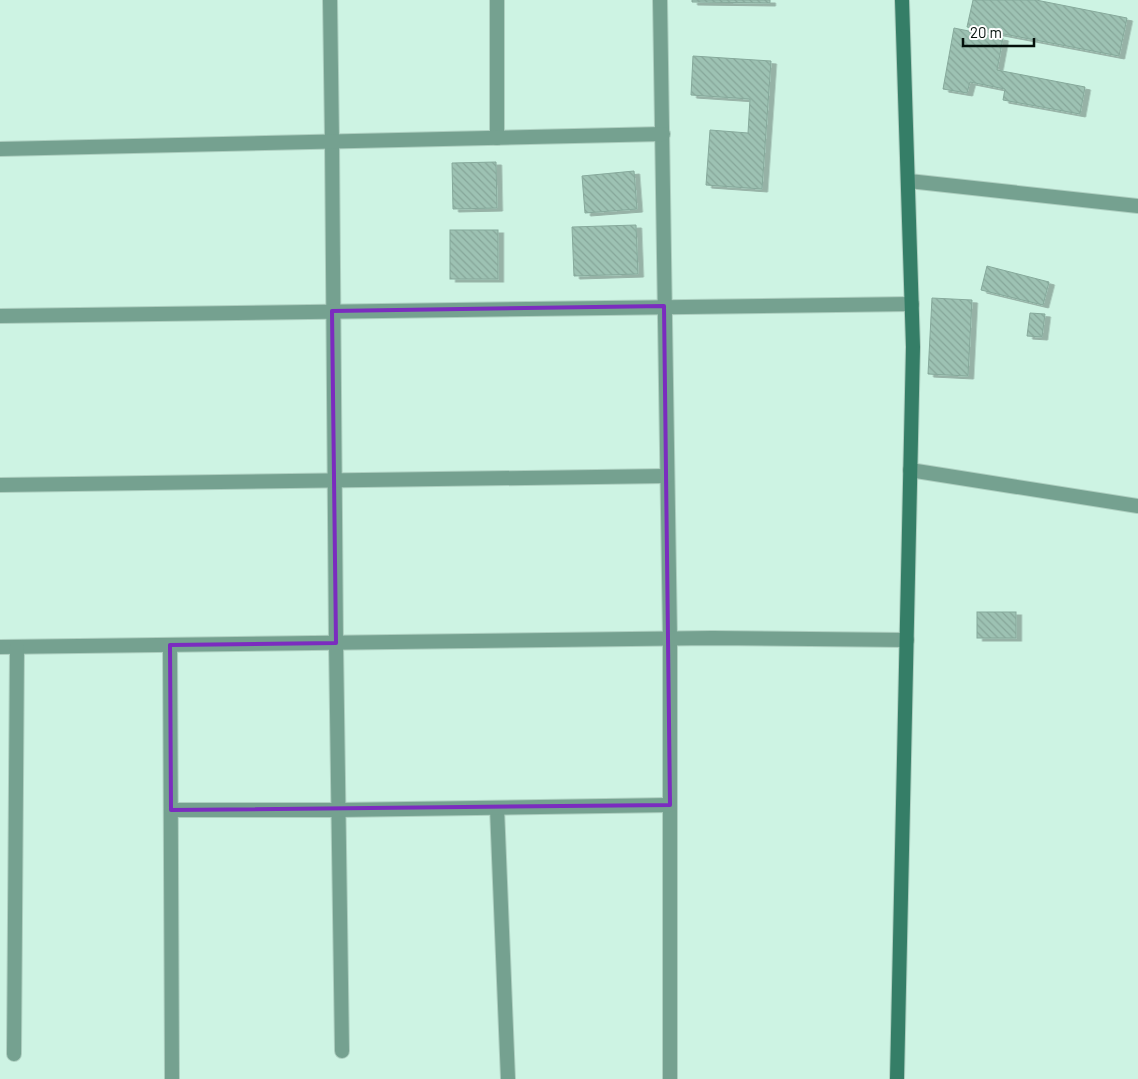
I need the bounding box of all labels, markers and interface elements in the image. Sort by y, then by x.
scale bar [963,15,1034,47]
text: 20 m [970,23,1002,41]

